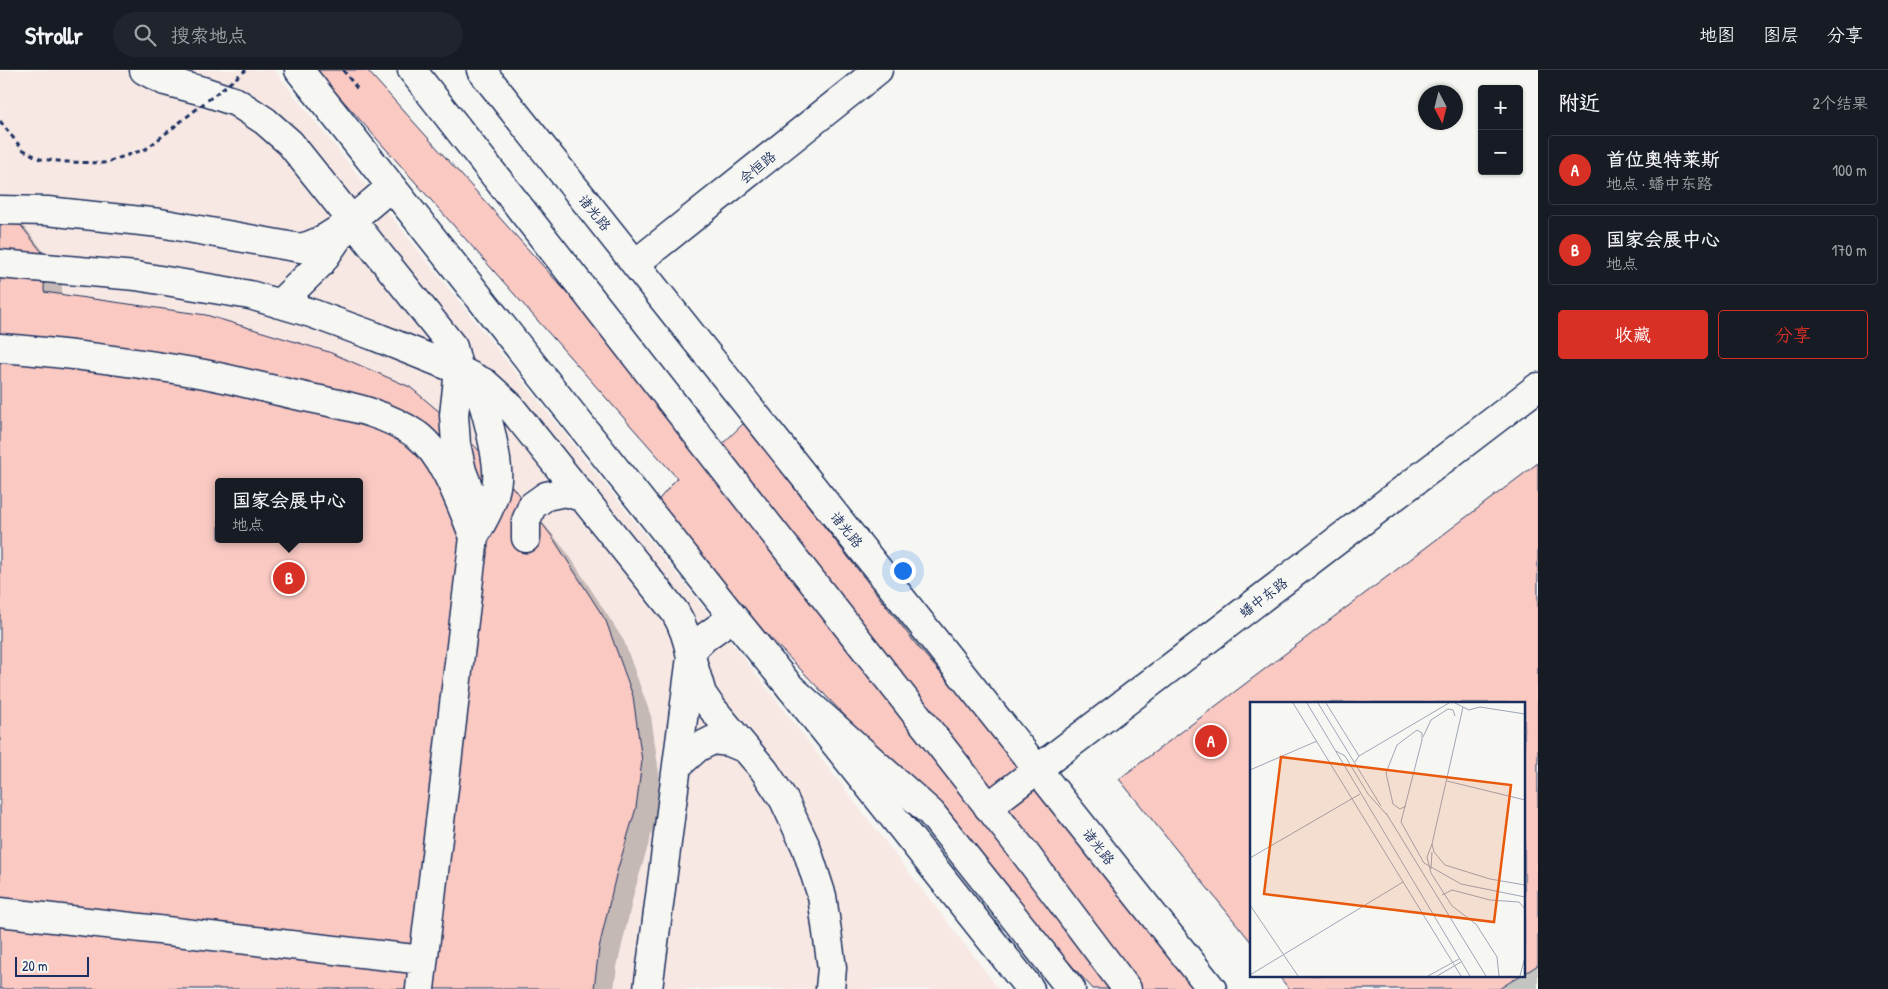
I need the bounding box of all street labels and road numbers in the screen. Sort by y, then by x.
street label: 会恒路 [735,146,779,188]
street label: 诸光路 [574,190,616,234]
street label: 诸光路 [826,507,868,551]
street label: 蟠中东路 [1235,573,1291,621]
street label: 诸光路 [1079,824,1119,868]

